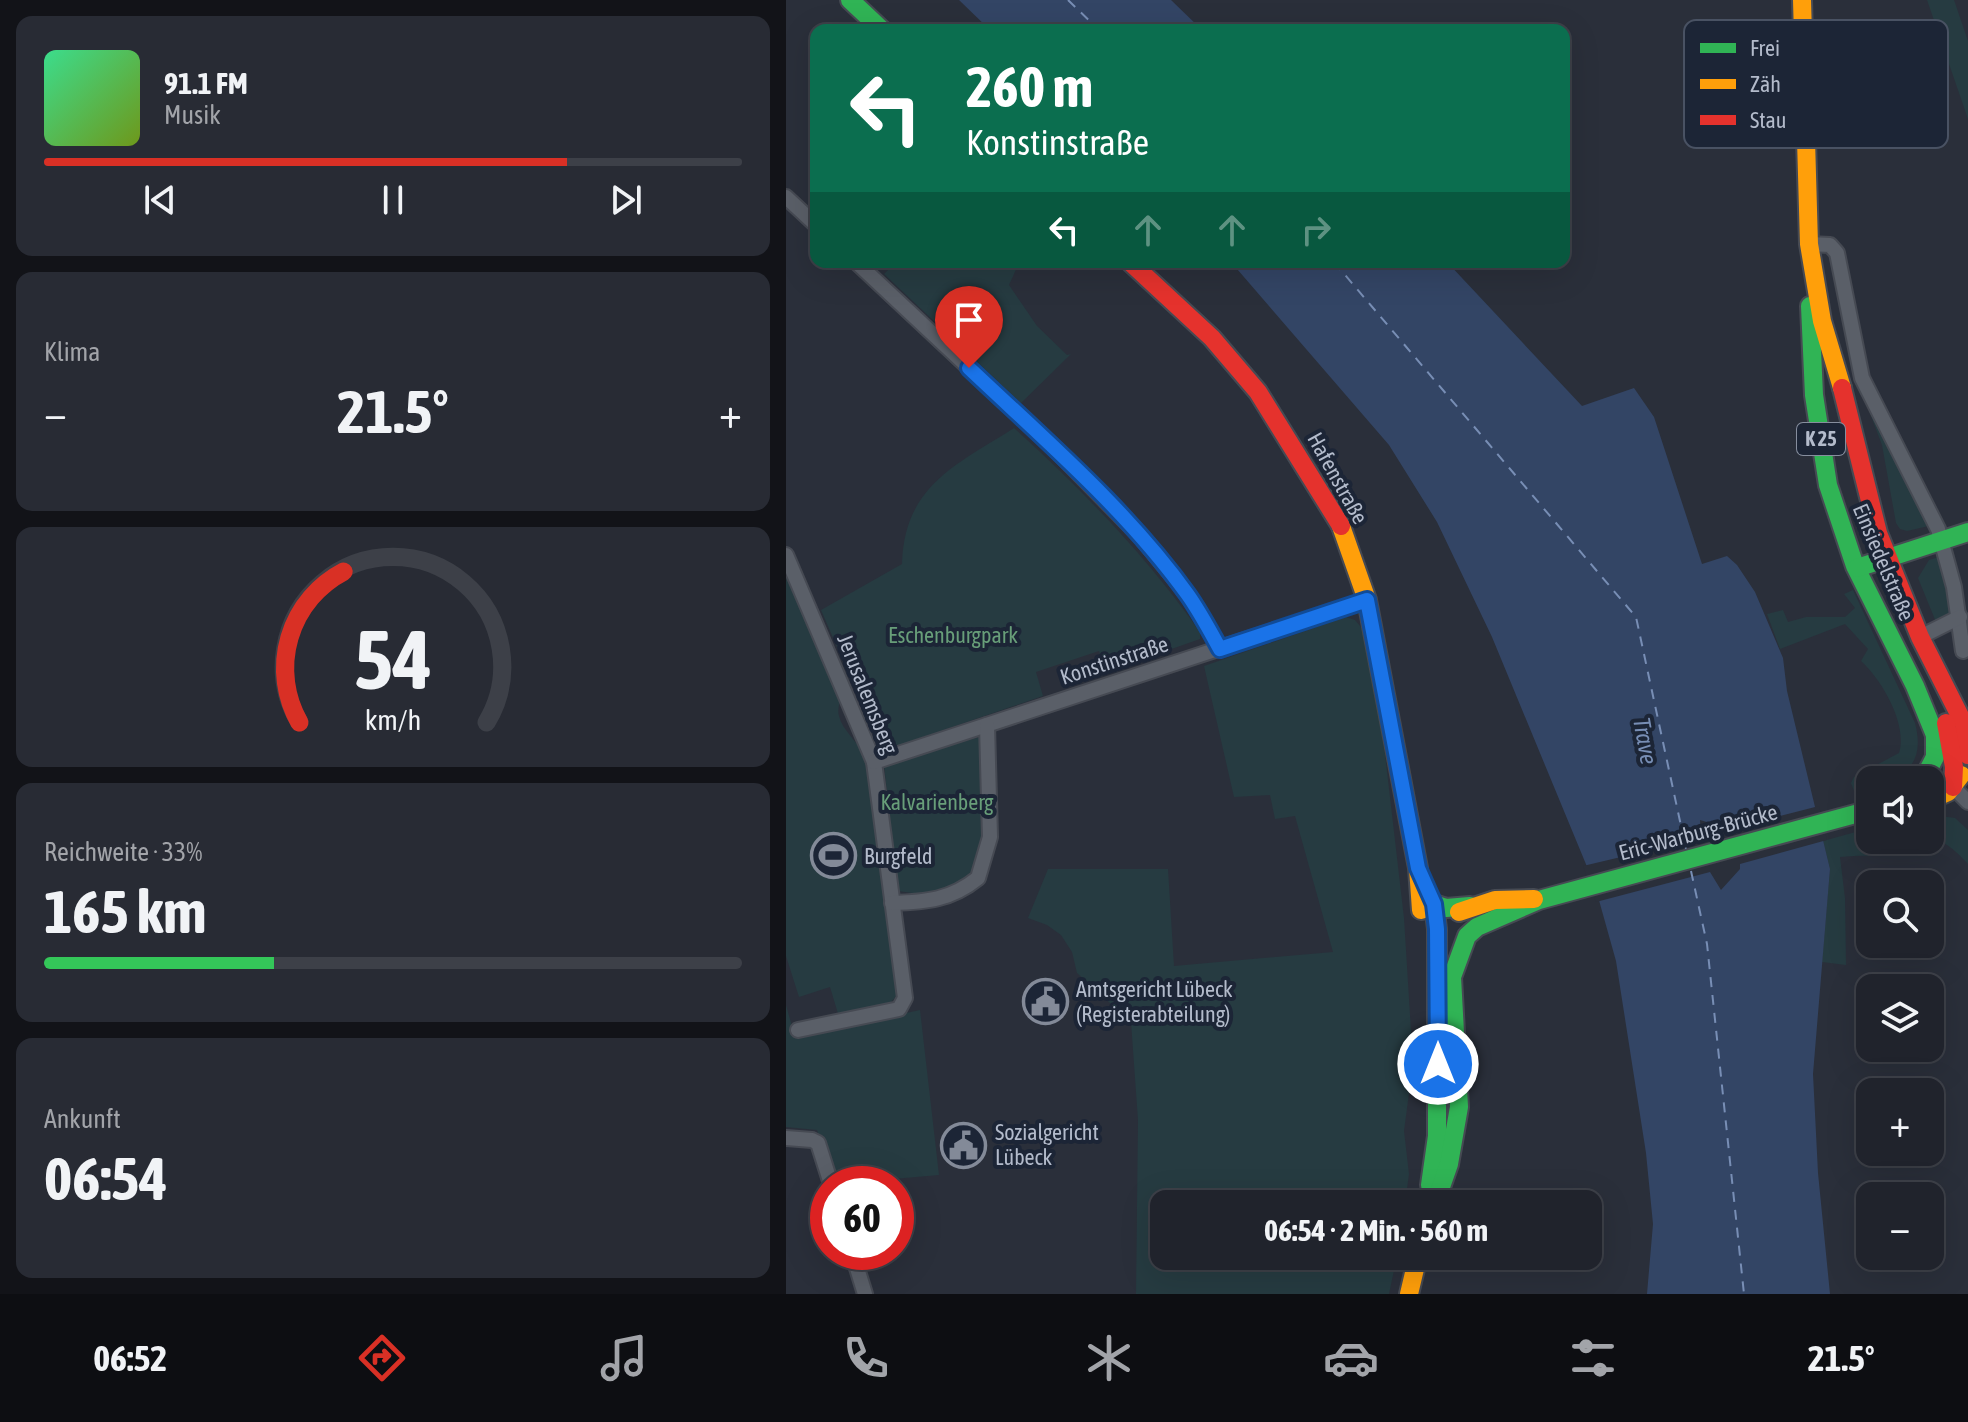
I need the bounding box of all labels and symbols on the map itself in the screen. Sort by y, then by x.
legend [1684,20,1948,148]
text: Frei [1750,35,1780,61]
text: Zäh [1750,71,1781,97]
text: Stau [1750,107,1786,133]
pin [935,286,1003,368]
road number: K 25 [1797,423,1845,455]
street label: Hafenstraße [1302,428,1374,528]
street label: Einsiedelstraße [1848,499,1920,625]
park label: Eschenburgpark [888,622,1018,648]
street label: Jerusalemsberg [832,630,904,758]
street label: Konstinstraße [1057,630,1171,690]
water label: Trave [1628,715,1663,767]
park label: Kalvarienberg [880,789,994,815]
street label: Eric-Warburg-Brücke [1616,798,1780,866]
sports icon: Burgfeld [809,832,857,880]
place label: Burgfeld [864,843,932,869]
place label: Amtsgericht Lübeck (Registerabteilung) [1076,976,1233,1027]
public building icon: Amtsgericht Lübeck (Registerabteilung) [1021,978,1069,1026]
position arrow [1396,1022,1480,1106]
place label: Sozialgericht Lübeck [995,1119,1099,1170]
public building icon: Sozialgericht Lübeck [940,1121,988,1169]
speed limit sign: 60 [810,1166,914,1270]

